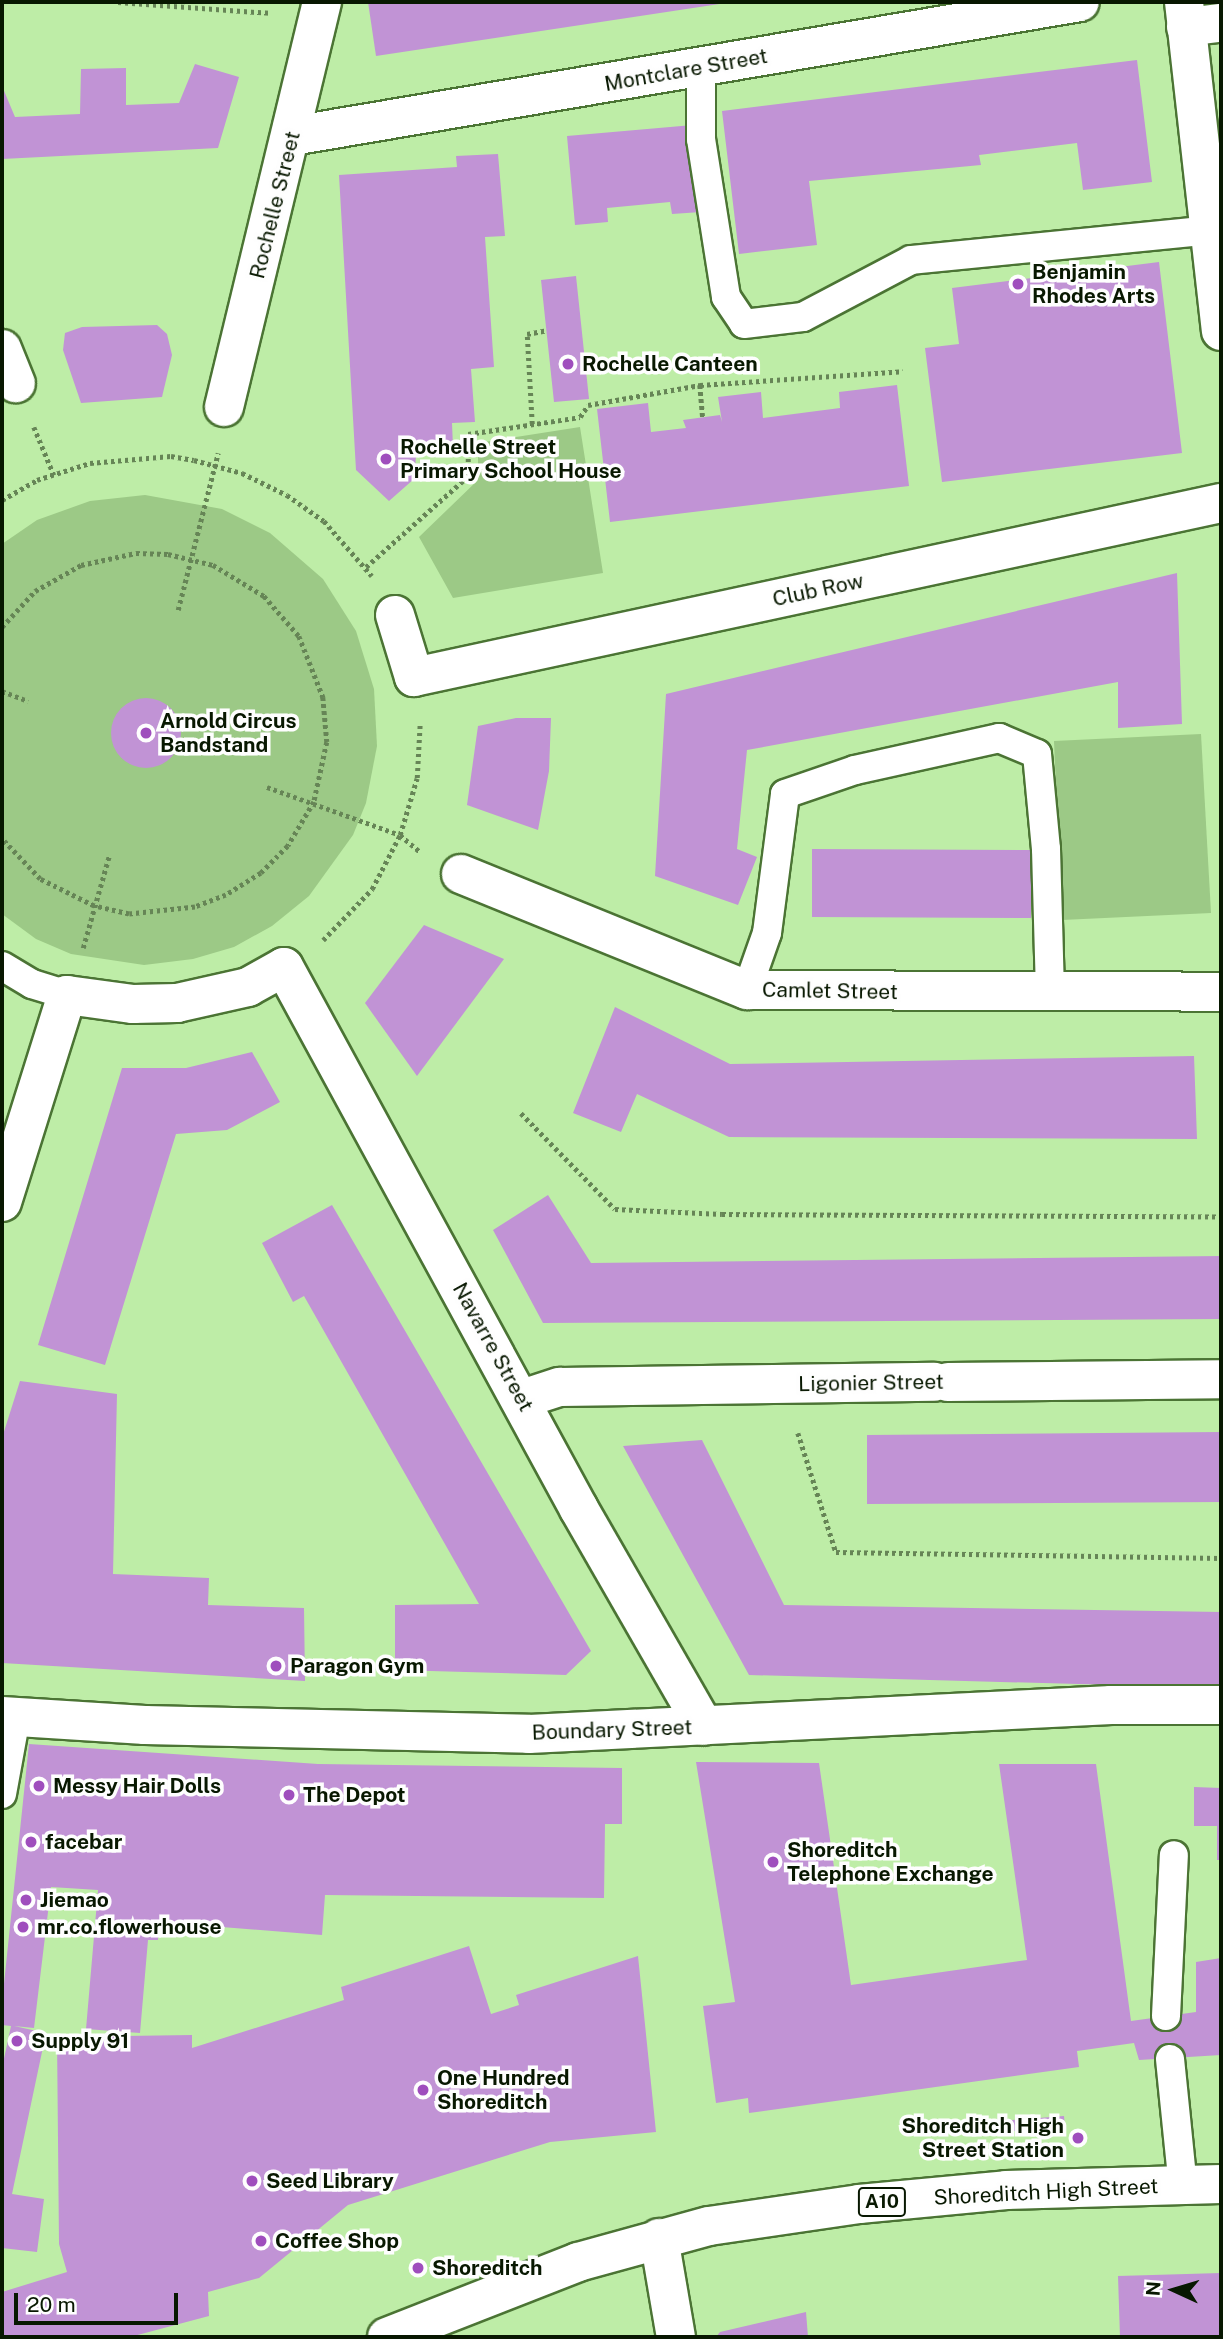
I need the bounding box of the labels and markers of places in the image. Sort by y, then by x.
place label: Benjamin Rhodes Arts [1032,259,1155,309]
marker: Benjamin Rhodes Arts [1010,276,1026,292]
place label: Rochelle Canteen [582,351,758,377]
marker: Rochelle Canteen [560,356,576,372]
place label: Rochelle Street Primary School House [400,434,622,484]
marker: Rochelle Street Primary School House [378,451,394,467]
place label: Arnold Circus Bandstand [160,708,297,758]
marker: Arnold Circus Bandstand [138,725,154,741]
place label: Paragon Gym [290,1653,424,1679]
marker: Paragon Gym [268,1658,284,1674]
place label: Messy Hair Dolls [53,1773,221,1799]
marker: Messy Hair Dolls [31,1778,47,1794]
place label: The Depot [303,1782,406,1808]
marker: The Depot [281,1787,297,1803]
place label: facebar [45,1829,122,1855]
marker: facebar [23,1834,39,1850]
place label: Shoreditch Telephone Exchange [787,1837,994,1887]
marker: Shoreditch Telephone Exchange [765,1854,781,1870]
place label: Jiemao [40,1887,109,1913]
marker: Jiemao [18,1892,34,1908]
place label: mr.co.flowerhouse [37,1914,222,1940]
marker: mr.co.flowerhouse [15,1919,31,1935]
place label: Supply 91 [31,2028,129,2054]
marker: Supply 91 [9,2033,25,2049]
place label: One Hundred Shoreditch [437,2065,570,2115]
marker: One Hundred Shoreditch [415,2082,431,2098]
place label: Shoreditch High Street Station [901,2113,1064,2163]
marker: Shoreditch High Street Station [1070,2130,1086,2146]
place label: Seed Library [266,2168,394,2194]
marker: Seed Library [244,2173,260,2189]
place label: Coffee Shop [275,2228,399,2254]
marker: Coffee Shop [253,2233,269,2249]
place label: Shoreditch [432,2255,542,2281]
marker: Shoreditch [410,2260,426,2276]

